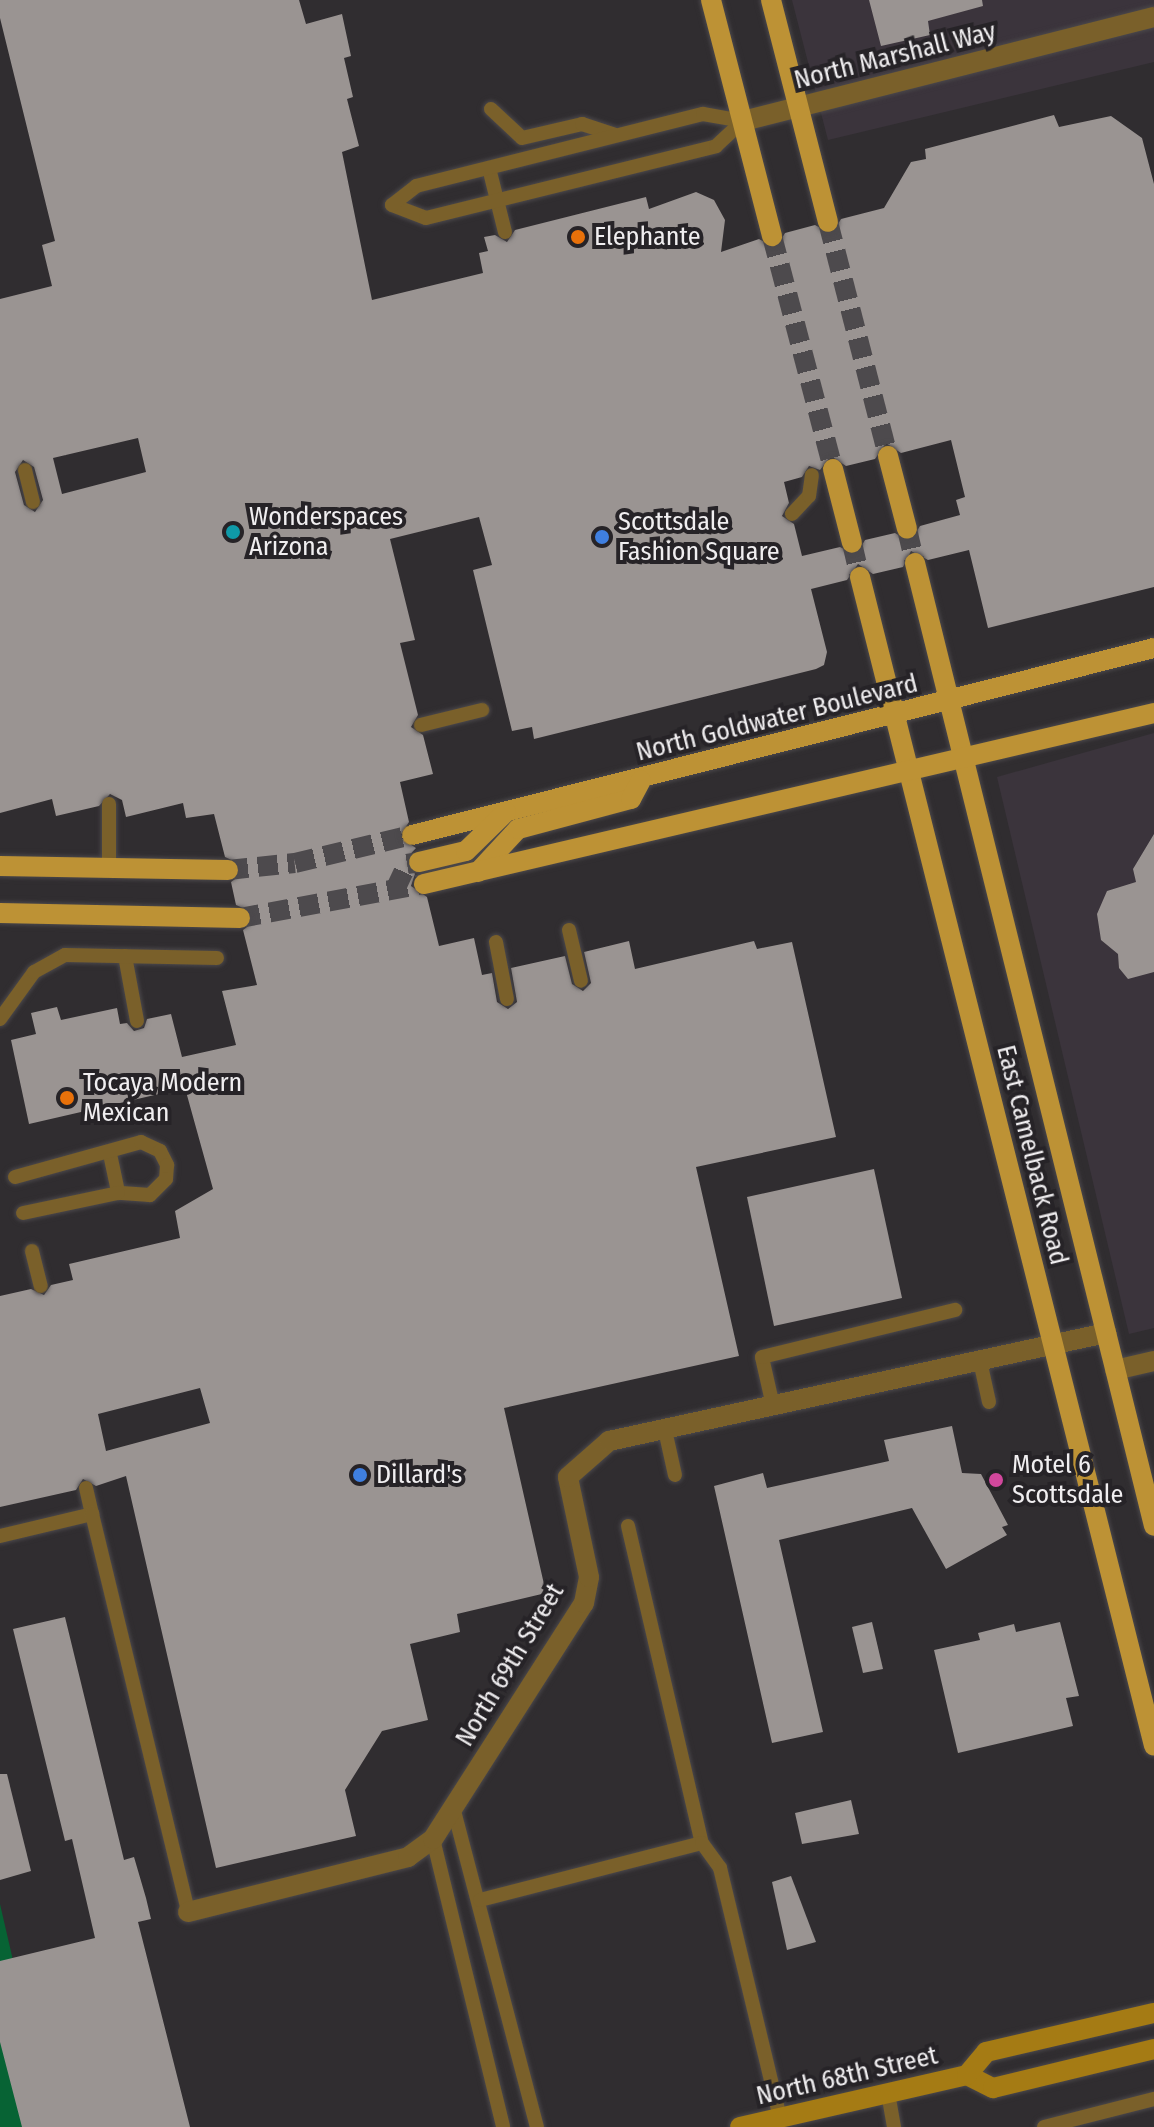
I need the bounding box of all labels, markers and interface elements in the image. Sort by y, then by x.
street label: North Marshall Way [791,16,999,96]
place label: Elephante [594,221,701,253]
marker: Elephante [569,228,587,246]
place label: Wonderspaces Arizona [249,501,403,562]
place label: Scottsdale Fashion Square [618,506,780,568]
marker: Wonderspaces Arizona [224,523,242,541]
marker: Scottsdale Fashion Square [593,528,611,546]
street label: North Goldwater Boulevard [633,668,921,768]
street label: East Camelback Road [990,1042,1074,1268]
place label: Tocaya Modern Mexican [83,1067,242,1128]
marker: Tocaya Modern Mexican [58,1089,76,1107]
place label: Motel 6 Scottsdale [1012,1449,1123,1510]
place label: Dillard's [376,1459,462,1491]
marker: Dillard's [351,1466,369,1484]
marker: Motel 6 Scottsdale [987,1471,1005,1489]
street label: North 69th Street [449,1578,571,1752]
street label: North 68th Street [753,2040,941,2112]

